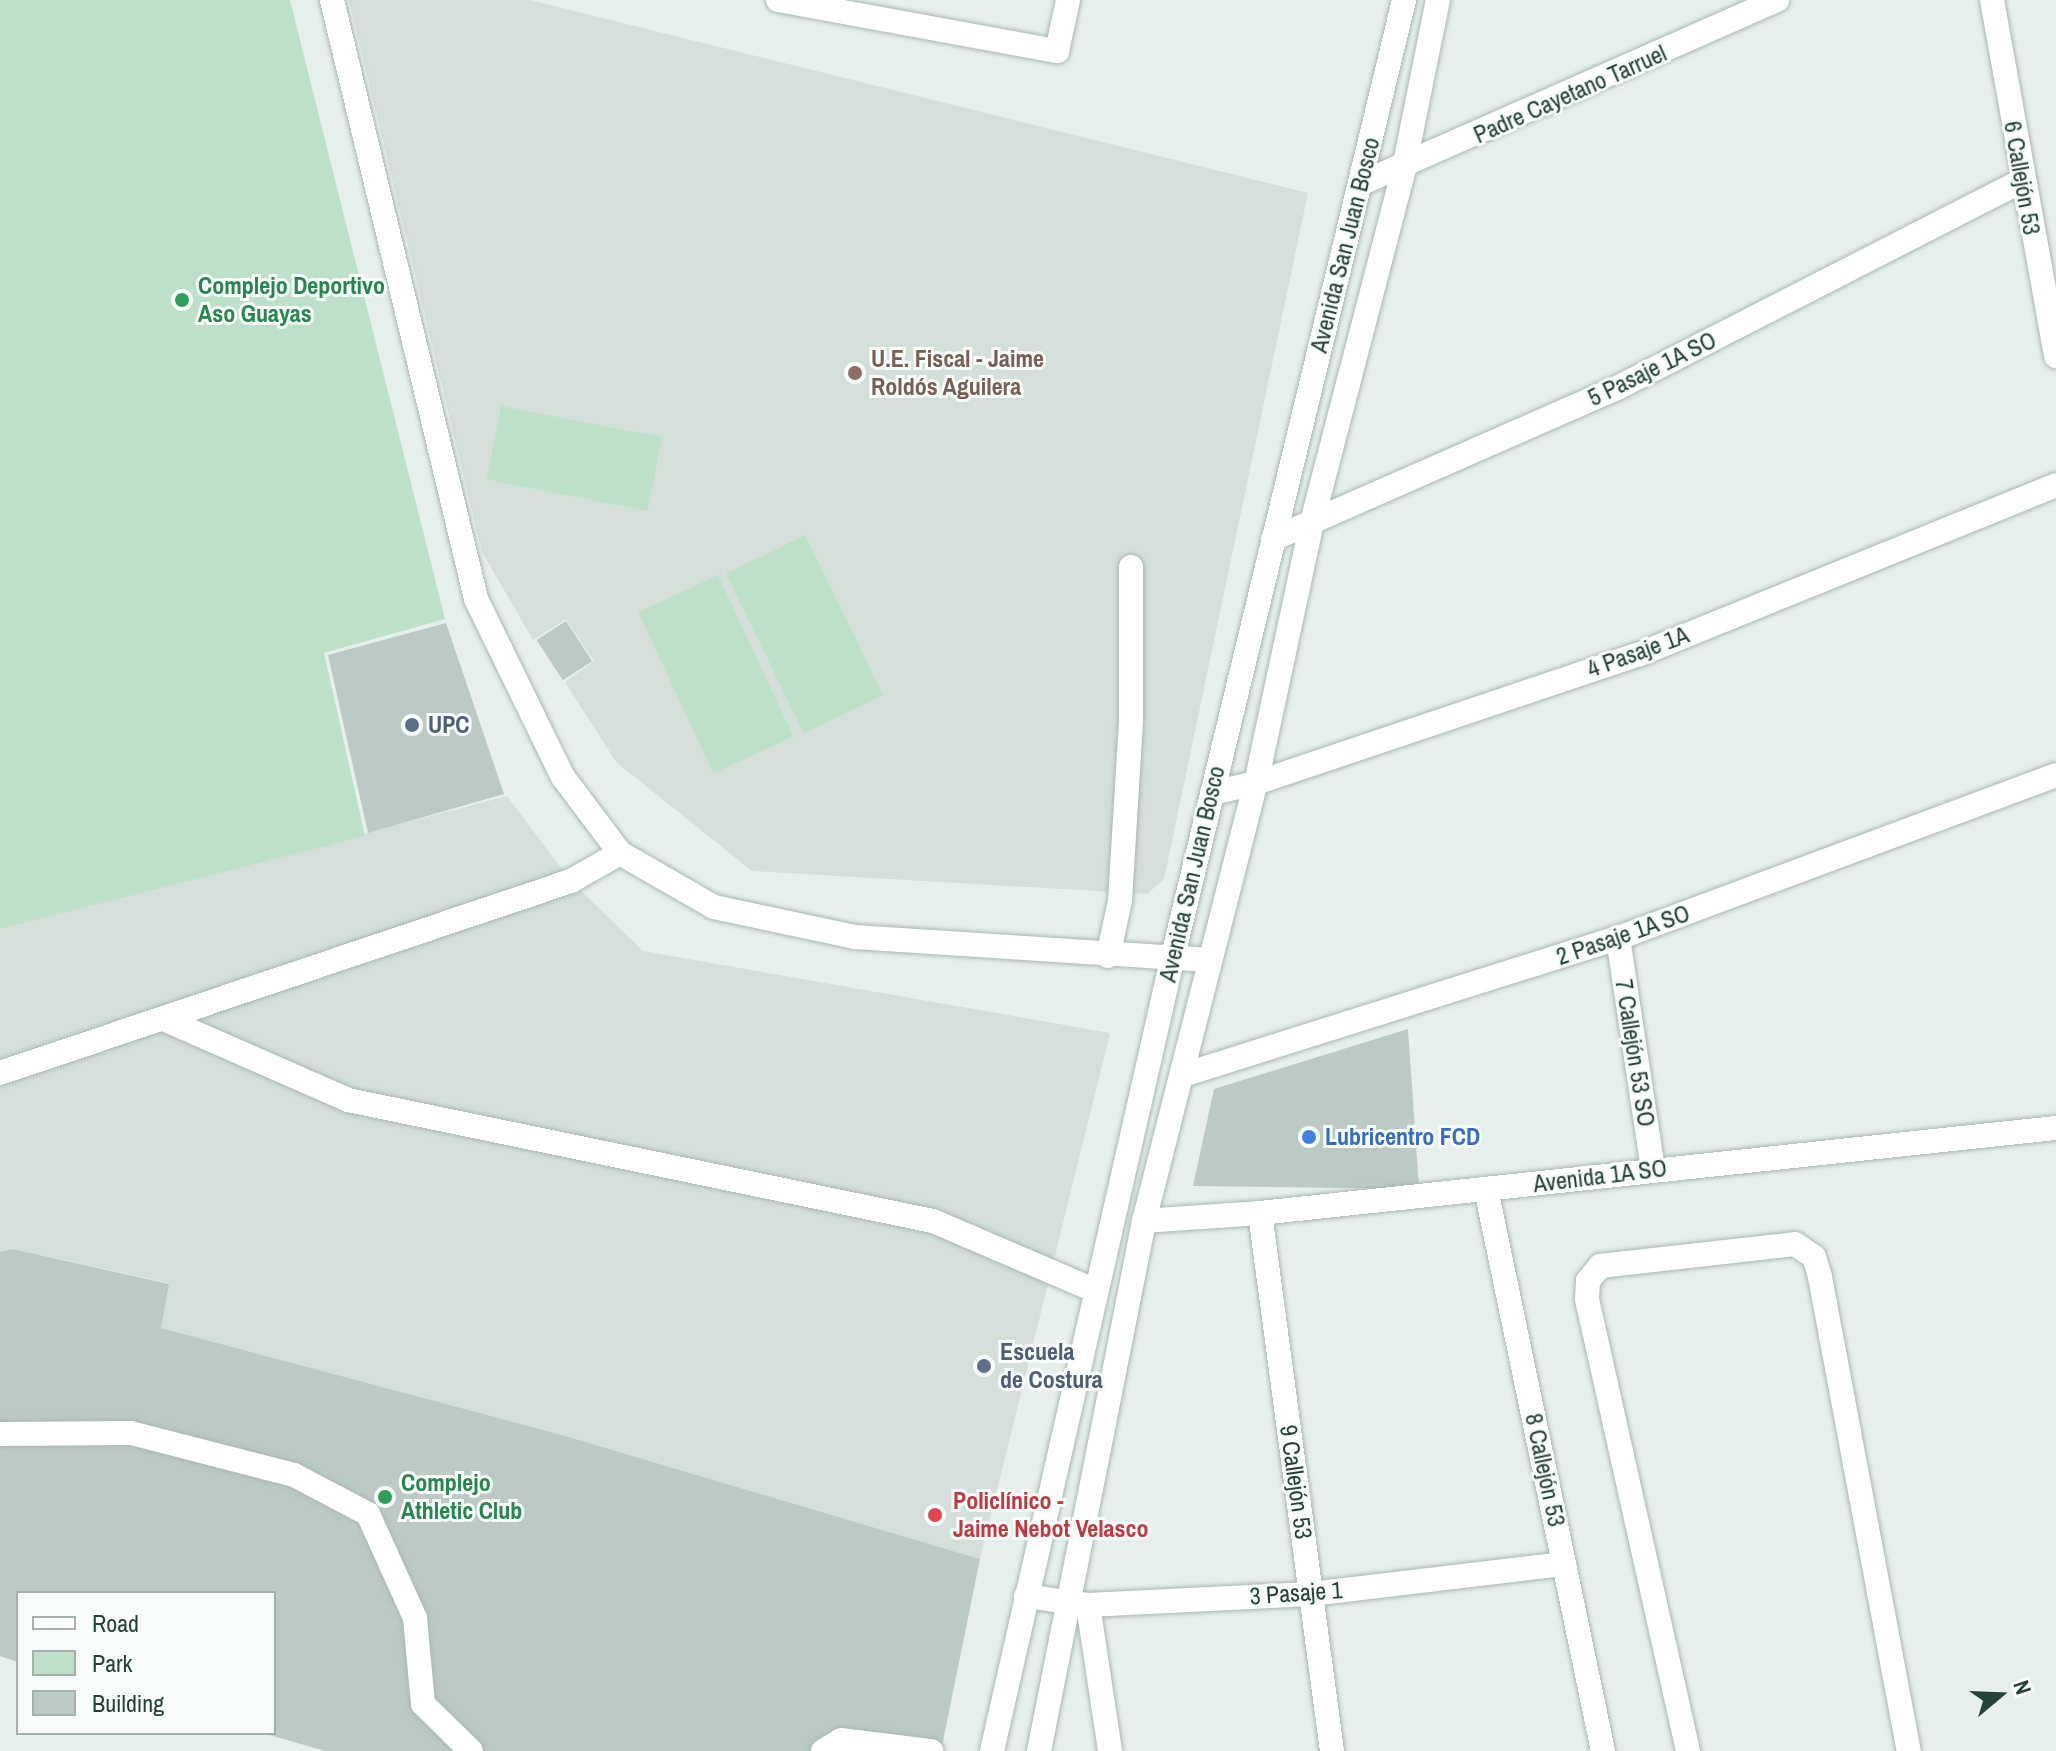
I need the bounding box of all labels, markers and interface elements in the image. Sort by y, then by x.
street label: Padre Cayetano Tarruel [1469,38,1671,150]
street label: 6 Callejón 53 [1998,119,2046,237]
street label: Avenida San Juan Bosco [1304,134,1386,356]
place label: Complejo Deportivo Aso Guayas [198,272,385,328]
marker: Complejo Deportivo Aso Guayas [173,291,191,309]
street label: 5 Pasaje 1A SO [1583,325,1721,413]
place label: U.E. Fiscal - Jaime Roldós Aguilera [871,345,1044,401]
marker: U.E. Fiscal - Jaime Roldós Aguilera [846,364,864,382]
street label: 4 Pasaje 1A [1583,620,1693,684]
place label: UPC [428,711,470,739]
marker: UPC [403,716,421,734]
street label: Avenida San Juan Bosco [1153,763,1231,985]
street label: 2 Pasaje 1A SO [1552,899,1694,971]
street label: 7 Callejón 53 SO [1609,977,1661,1129]
place label: Lubricentro FCD [1325,1123,1480,1151]
marker: Lubricentro FCD [1300,1128,1318,1146]
street label: Avenida 1A SO [1531,1153,1669,1199]
place label: Escuela de Costura [1000,1338,1103,1394]
marker: Escuela de Costura [975,1357,993,1375]
street label: 8 Callejón 53 [1519,1411,1571,1529]
street label: 9 Callejón 53 [1274,1423,1318,1541]
place label: Complejo Athletic Club [401,1469,522,1525]
place label: Policlínico - Jaime Nebot Velasco [953,1487,1148,1543]
marker: Complejo Athletic Club [376,1488,394,1506]
marker: Policlínico - Jaime Nebot Velasco [924,1504,946,1526]
street label: 3 Pasaje 1 [1249,1575,1343,1611]
legend [16,1591,276,1735]
text: Road [92,1607,139,1639]
text: Park [92,1647,132,1679]
north arrow [1960,1655,2040,1735]
text: N [2006,1676,2039,1698]
text: Building [92,1687,164,1719]

